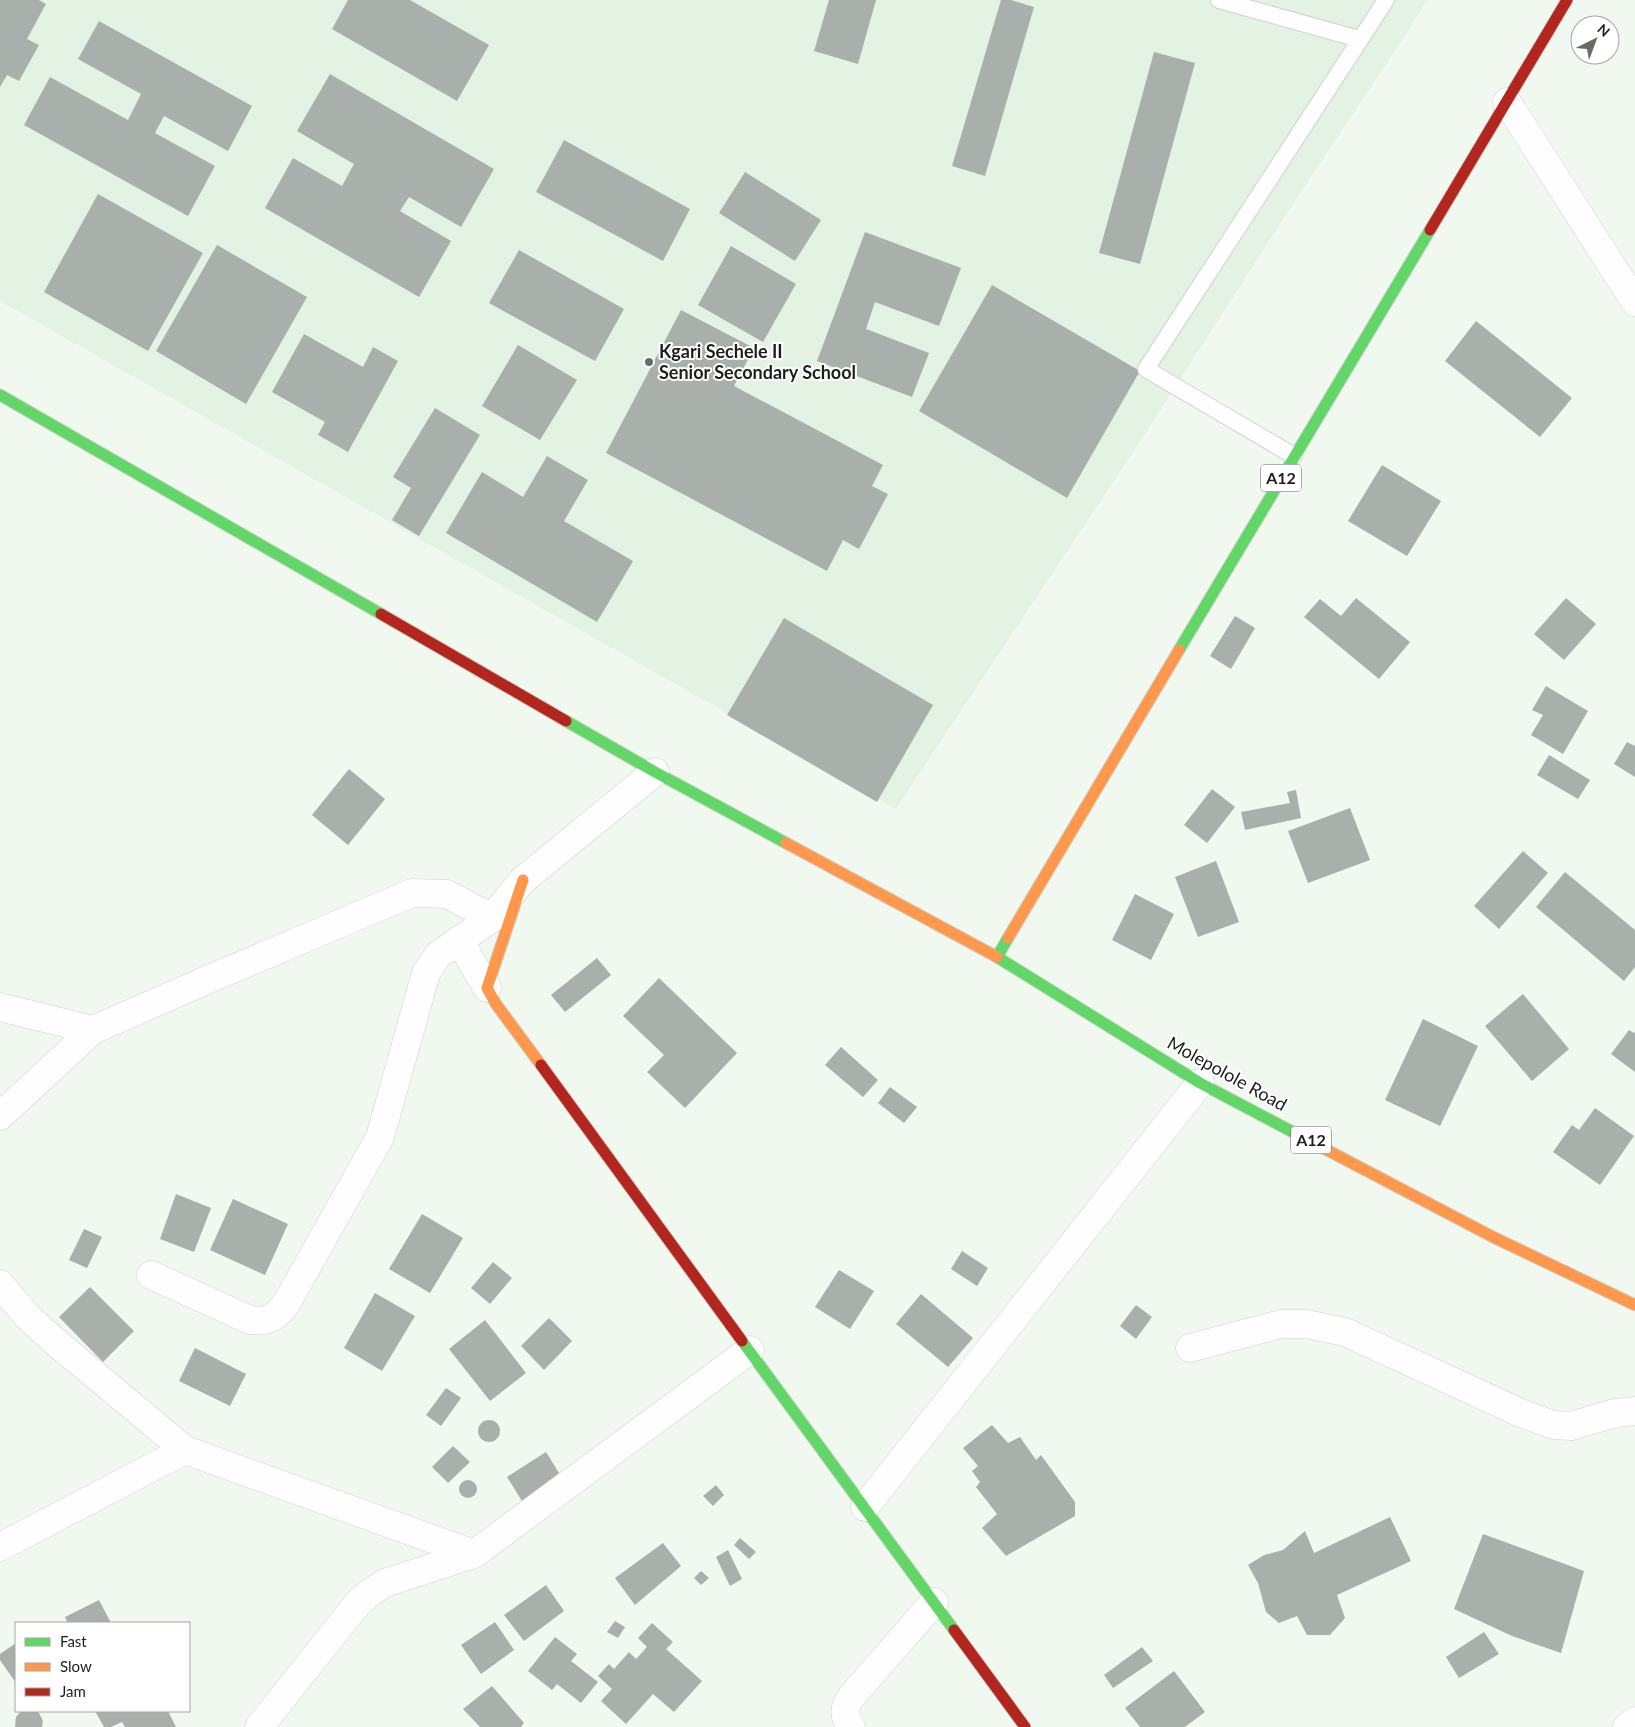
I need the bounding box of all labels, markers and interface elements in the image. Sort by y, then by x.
north arrow [1570,15,1620,65]
text: N [1594,20,1614,40]
place label: Kgari Sechele II Senior Secondary School [659,340,856,383]
marker: Kgari Sechele II Senior Secondary School [643,356,655,368]
road number: A12 [1261,464,1301,492]
street label: Molepolole Road [1164,1031,1291,1115]
road number: A12 [1291,1126,1331,1154]
legend [15,1622,190,1712]
text: Fast [60,1632,87,1650]
text: Slow [60,1657,92,1675]
text: Jam [60,1682,86,1700]

